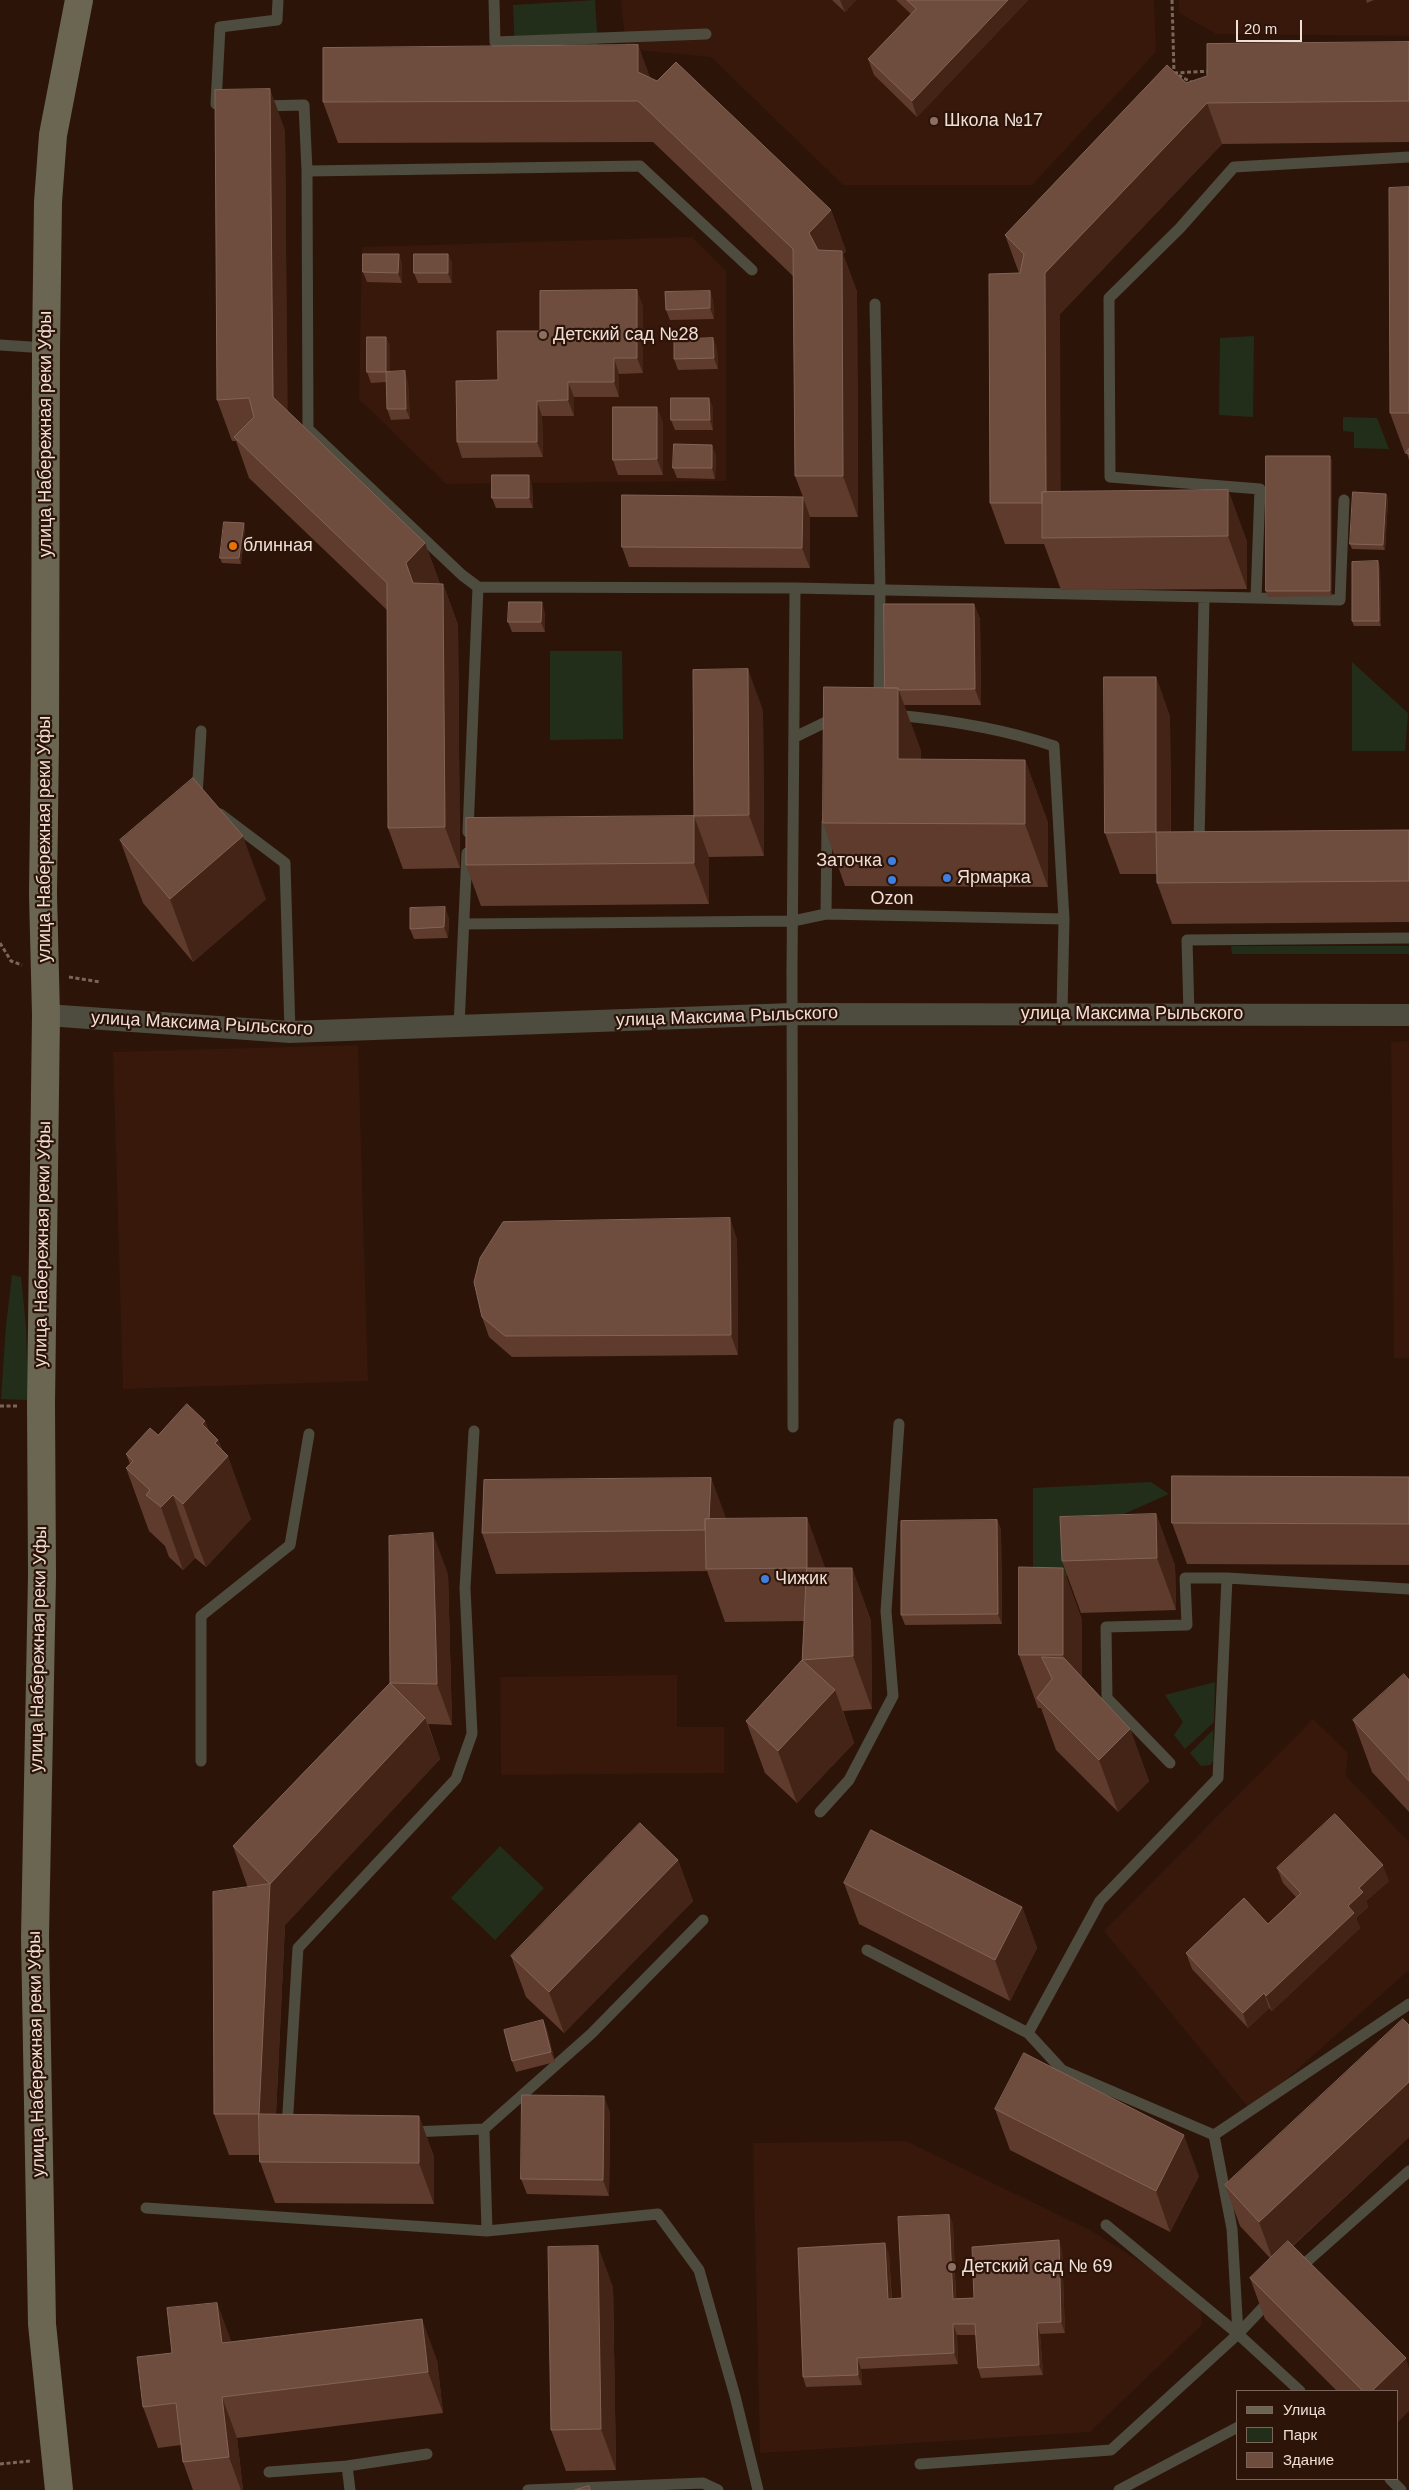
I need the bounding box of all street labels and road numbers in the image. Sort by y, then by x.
street label: улица Набережная реки Уфы [35,311,57,557]
street label: улица Набережная реки Уфы [34,716,56,962]
street label: улица Максима Рыльского [616,1002,838,1032]
street label: улица Максима Рыльского [1021,1003,1243,1025]
street label: улица Максима Рыльского [90,1007,314,1041]
street label: улица Набережная реки Уфы [30,1121,56,1367]
street label: улица Набережная реки Уфы [26,1526,52,1772]
street label: улица Набережная реки Уфы [24,1931,50,2177]

